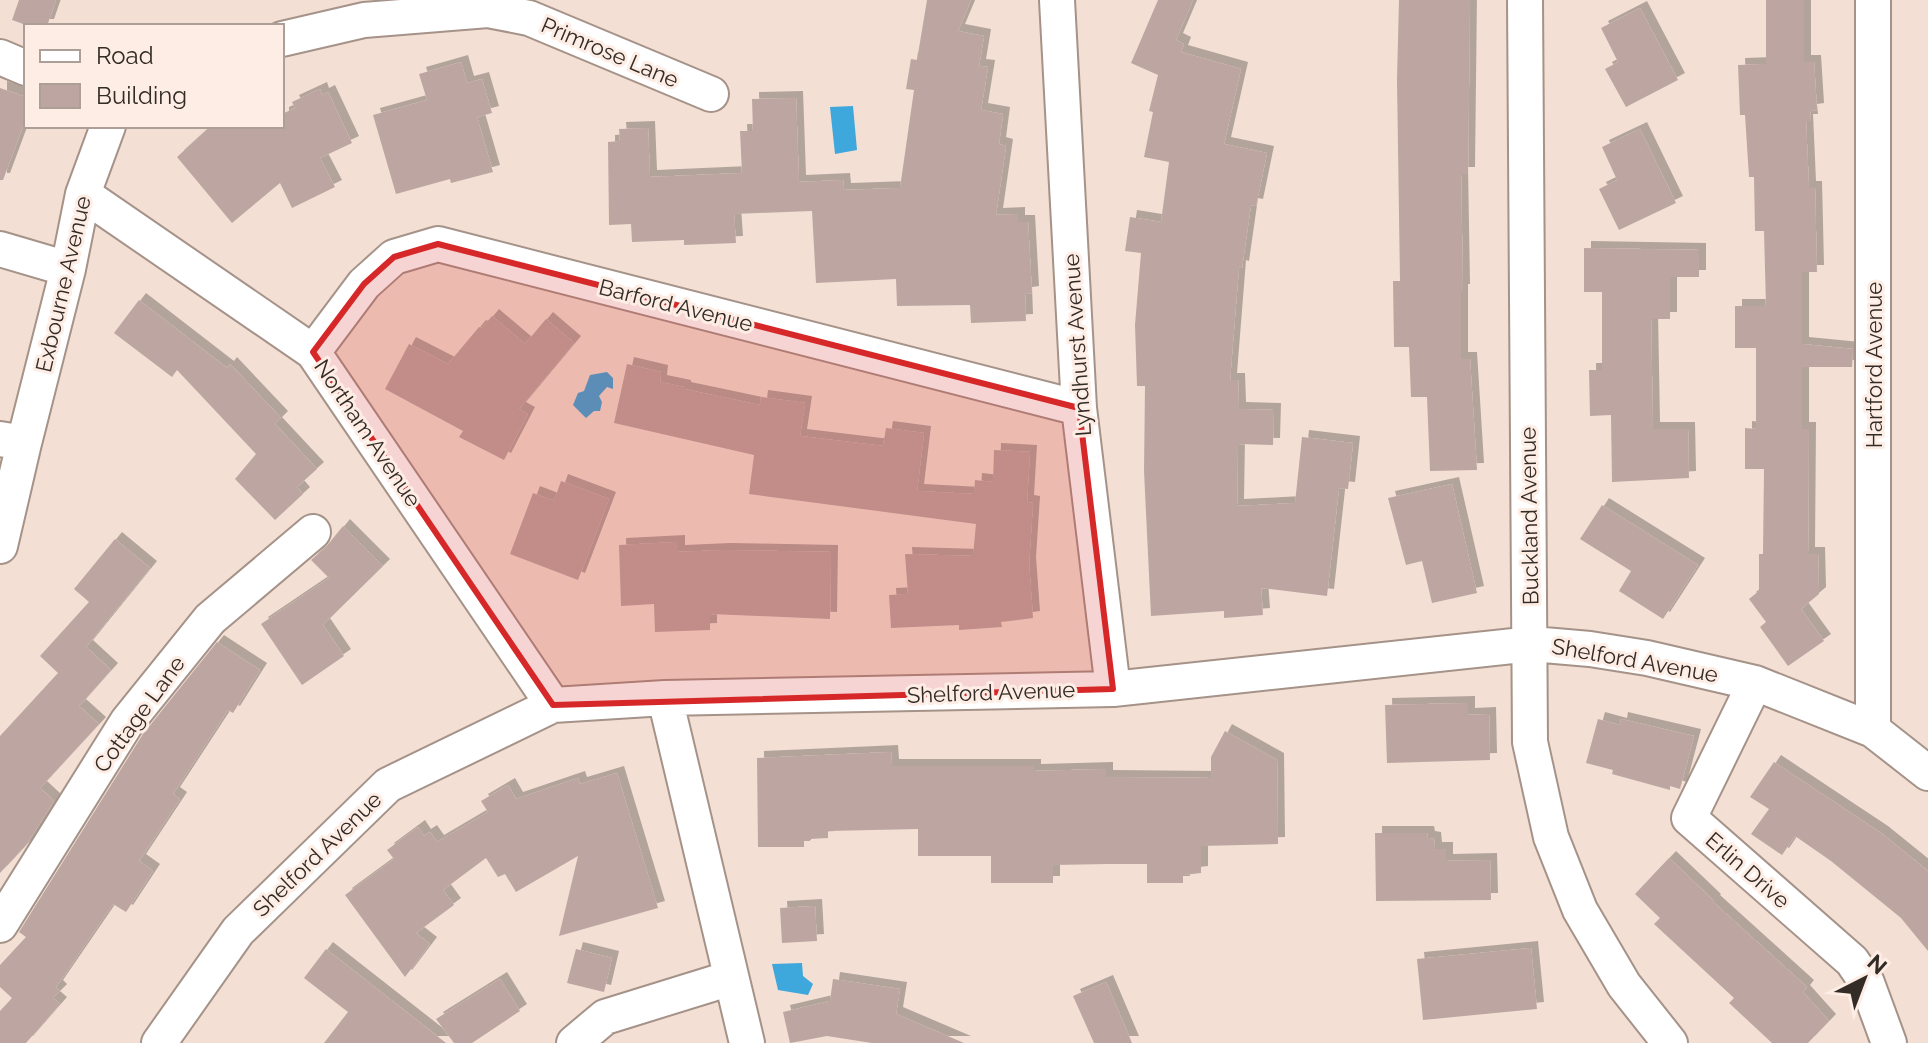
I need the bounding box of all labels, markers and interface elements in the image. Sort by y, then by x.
street label: Primrose Lane [537,11,683,93]
legend [24,24,284,128]
text: Road [96,41,154,70]
text: Building [96,81,187,110]
street label: Exbourne Avenue [30,193,96,375]
street label: Lyndhurst Avenue [1058,253,1096,437]
street label: Barford Avenue [596,273,756,337]
street label: Hartford Avenue [1861,282,1887,448]
street label: Northam Avenue [309,354,427,512]
street label: Buckland Avenue [1514,427,1544,605]
street label: Shelford Avenue [1550,633,1720,687]
street label: Cottage Lane [88,651,190,777]
street label: Shelford Avenue [906,676,1076,708]
street label: Shelford Avenue [247,786,387,922]
street label: Erlin Drive [1701,826,1795,914]
north arrow [1824,939,1904,1019]
text: N [1862,949,1892,979]

